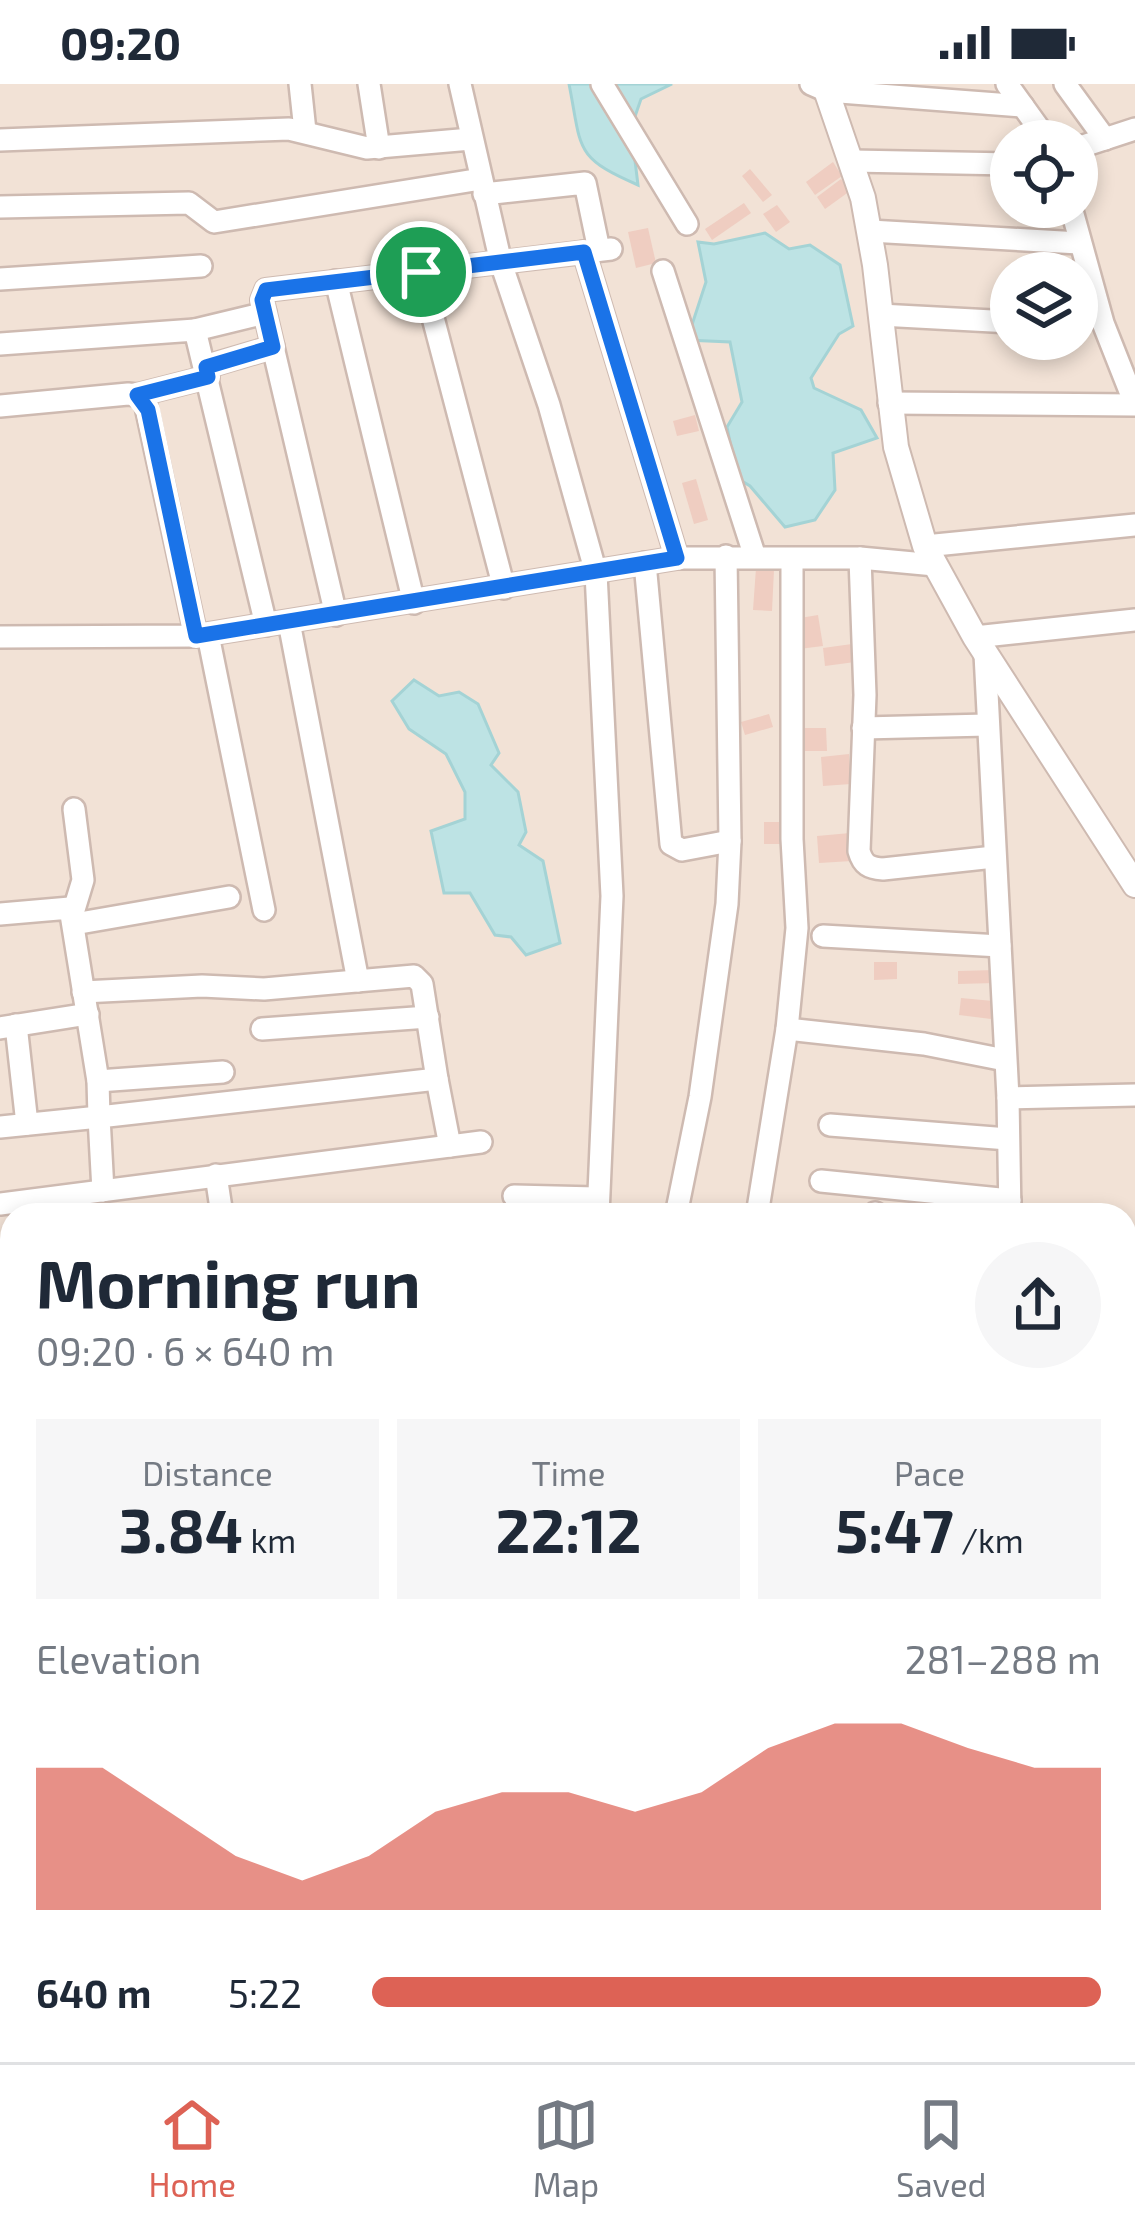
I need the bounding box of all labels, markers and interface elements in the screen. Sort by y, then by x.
text: 09:20 [60,15,181,69]
map controls [990,120,1098,360]
button: locate [990,120,1098,228]
pin [370,221,472,323]
icon: arrive [388,239,454,305]
button: layers [990,252,1098,360]
text: Morning run [36,1242,421,1321]
button: share [975,1242,1101,1368]
text: 09:20 · 6 × 640 m [36,1327,334,1374]
text: Distance [142,1453,273,1493]
text: Time [532,1453,606,1493]
text: Pace [894,1453,965,1493]
text: 3.84 [119,1493,243,1565]
text: 22:12 [496,1493,641,1565]
text: 5:47 [835,1493,954,1565]
text: km [243,1520,296,1560]
text: /km [954,1520,1024,1560]
text: Elevation [36,1635,201,1682]
text: 281–288 m [905,1635,1101,1682]
text: 640 m [36,1969,151,2016]
text: 5:22 [228,1969,302,2016]
tab: Home [148,2092,236,2204]
tab: Map [533,2092,599,2204]
tab: Saved [896,2092,987,2204]

